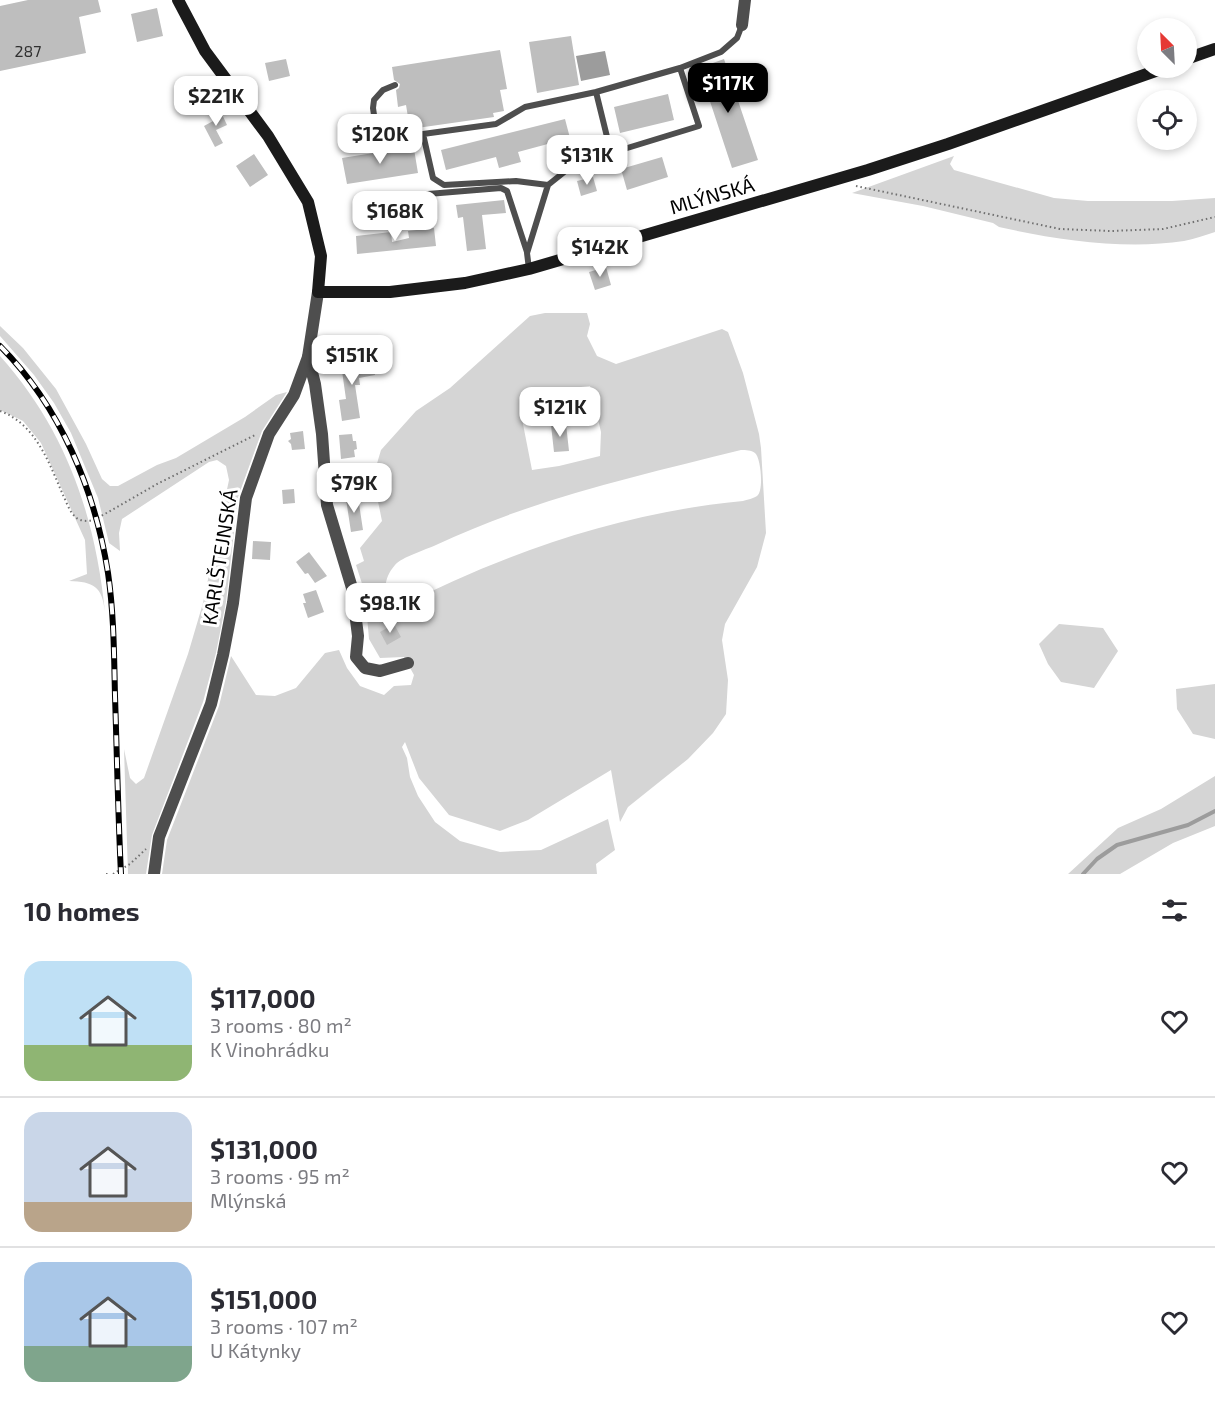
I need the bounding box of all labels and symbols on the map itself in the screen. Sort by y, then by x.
north arrow [1137,18,1197,78]
house number: 287 [15,41,41,60]
pin: $117K [686,63,770,114]
pin: $221K [174,76,258,127]
pin: $120K [338,114,422,165]
pin: $131K [545,135,629,186]
street label: MLÝNSKÁ [667,171,757,219]
pin: $168K [353,191,437,242]
pin: $142K [558,227,642,278]
pin: $151K [310,335,394,386]
pin: $121K [518,387,602,438]
pin: $79K [318,463,390,514]
street label: KARLŠTEJNSKÁ [196,487,242,627]
pin: $98.1K [341,583,439,634]

